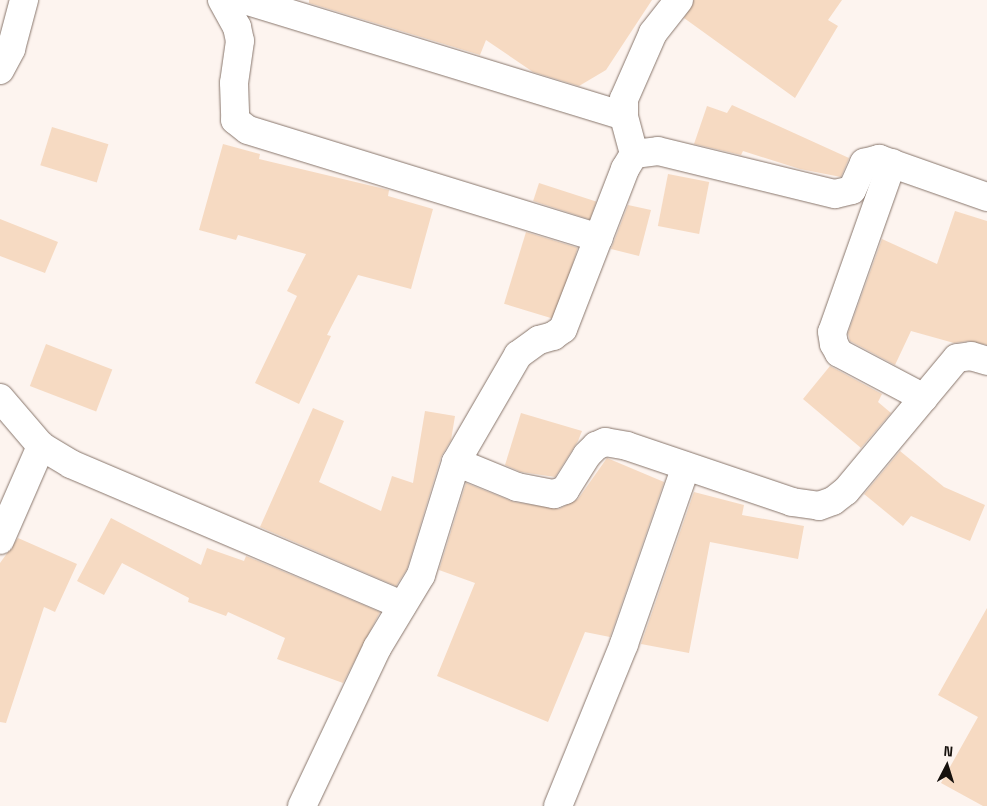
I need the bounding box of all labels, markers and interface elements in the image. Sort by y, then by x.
north arrow [922,741,972,791]
text: N [943,742,954,760]

